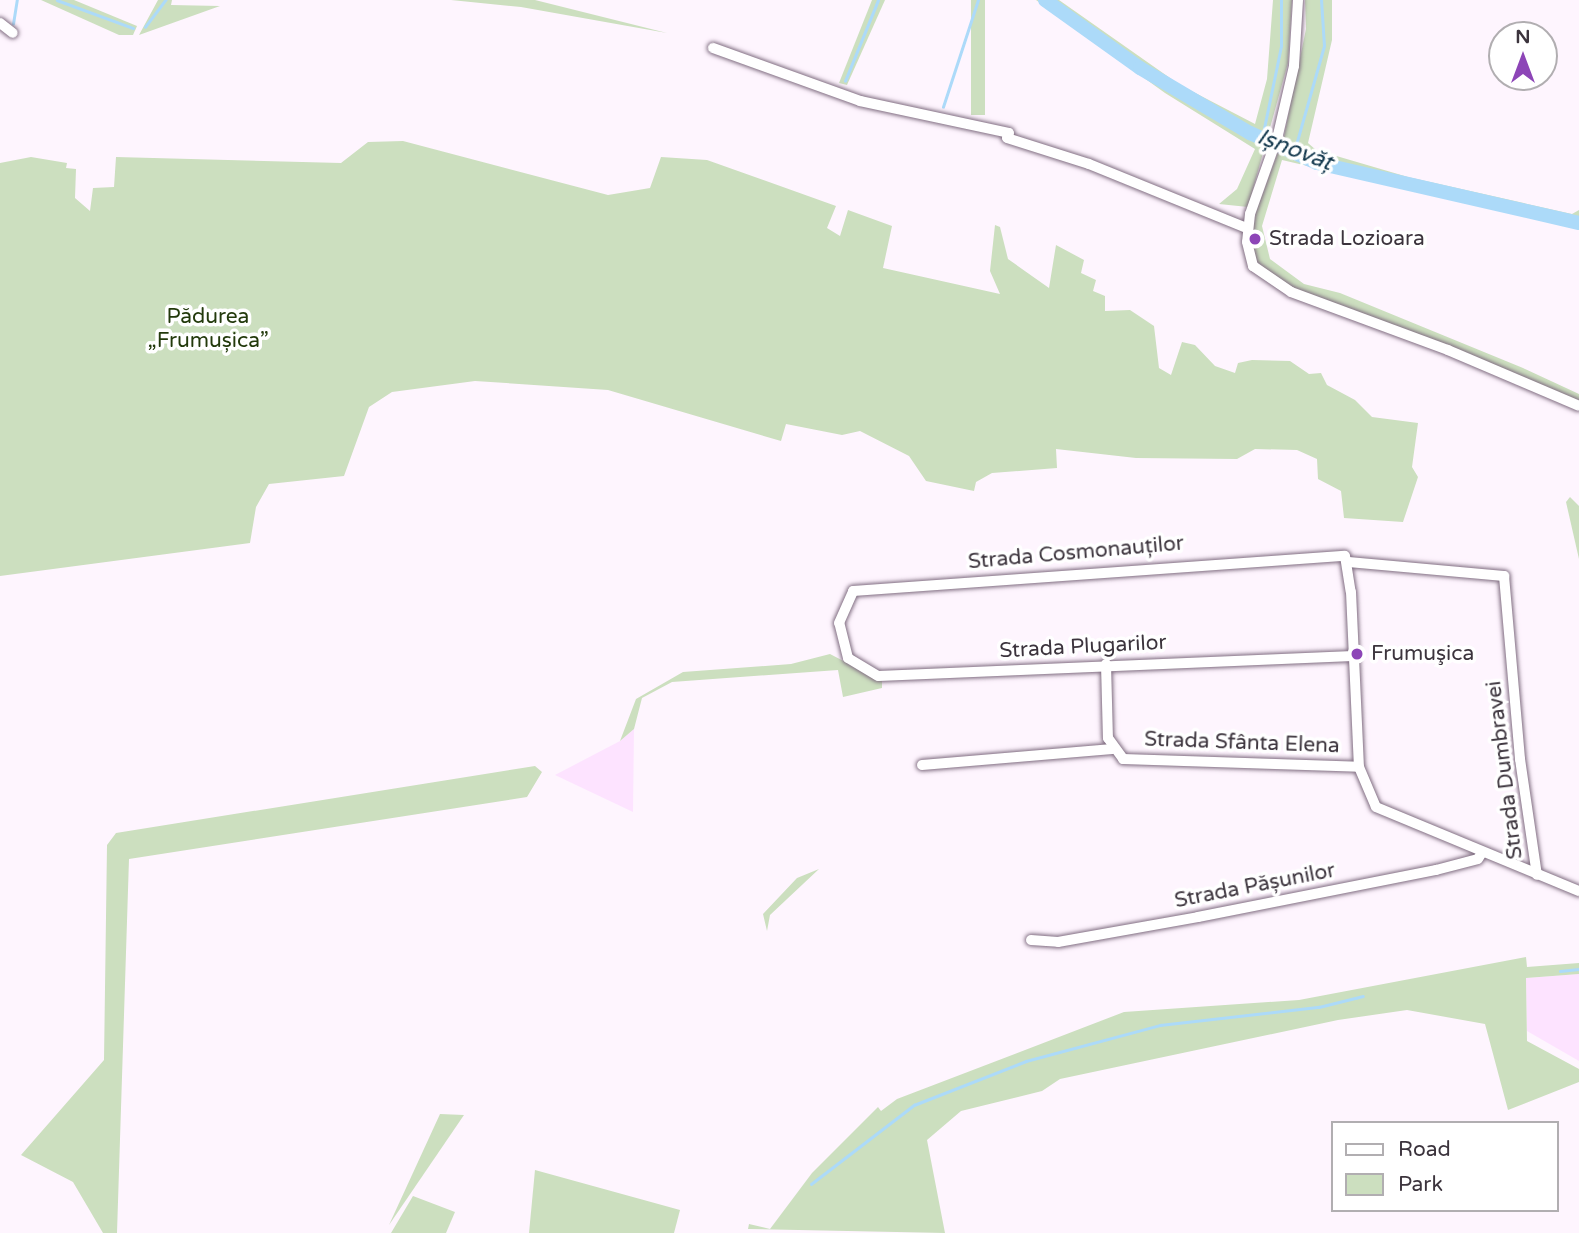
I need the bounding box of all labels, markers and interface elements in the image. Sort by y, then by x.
north arrow [1488,21,1558,91]
text: N [1515,26,1531,48]
water label: Ișnovăț [1253,123,1337,177]
place label: Strada Lozioara [1269,226,1425,252]
marker: Strada Lozioara [1247,231,1263,247]
park label: Pădurea „Frumușica” [147,304,269,354]
street label: Strada Cosmonauților [967,531,1185,575]
street label: Strada Plugarilor [999,630,1167,664]
place label: Frumuşica [1371,641,1474,667]
marker: Frumuşica [1349,646,1365,662]
street label: Strada Dumbravei [1482,679,1528,861]
street label: Strada Sfânta Elena [1144,727,1340,759]
street label: Strada Pășunilor [1173,858,1337,914]
legend [1330,1121,1558,1212]
text: Road [1398,1137,1451,1162]
text: Park [1398,1172,1443,1197]

